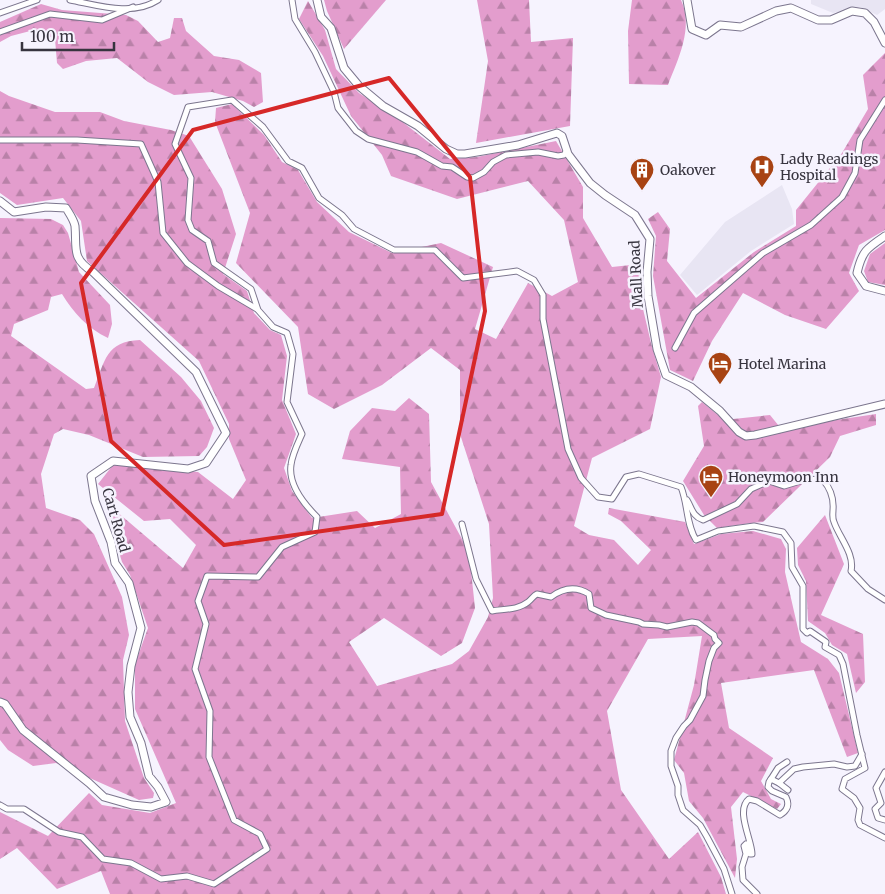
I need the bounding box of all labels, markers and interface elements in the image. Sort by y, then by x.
scale bar [22,20,115,52]
text: 100 m [30,27,74,46]
place label: Lady Readings Hospital [780,150,879,184]
hospital icon: Lady Readings Hospital [749,154,775,188]
building icon: Oakover [629,157,655,191]
place label: Oakover [660,161,716,179]
street label: Mall Road [625,239,647,308]
hotel icon: Hotel Marina [707,351,733,385]
place label: Hotel Marina [738,355,827,373]
hotel icon: Honeymoon Inn [698,464,724,498]
place label: Honeymoon Inn [728,468,839,486]
street label: Cart Road [98,486,134,555]

